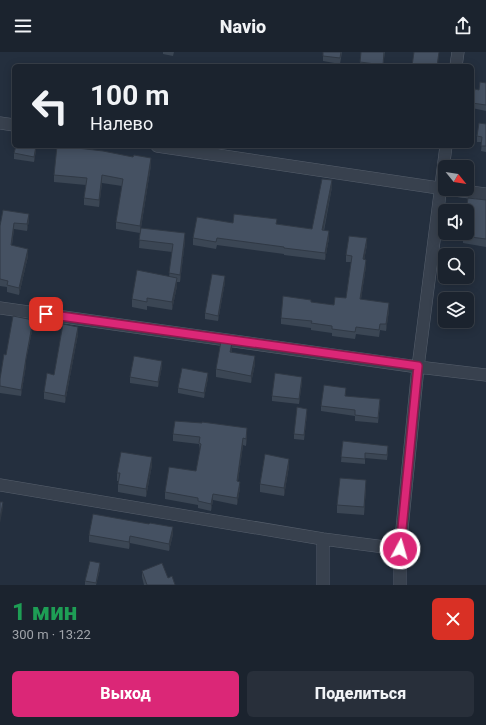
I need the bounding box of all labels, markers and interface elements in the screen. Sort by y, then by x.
icon: menu [12,15,34,37]
icon: share [452,15,474,37]
text: Navio [220,16,266,37]
text: 100 m [90,79,169,112]
icon: left [24,80,76,132]
text: Налево [90,113,153,134]
north arrow [438,160,474,196]
map controls [438,160,474,328]
button: sound [438,204,474,240]
button: search [438,248,474,284]
button: layers [438,292,474,328]
pin [29,297,63,331]
icon: arrive [35,303,57,325]
position arrow [379,528,421,570]
text: 1 мин [12,598,77,626]
button: close [432,598,474,640]
text: 300 m · 13:22 [12,627,91,642]
button: Выход [12,671,239,717]
button: Поделиться [247,671,474,717]

